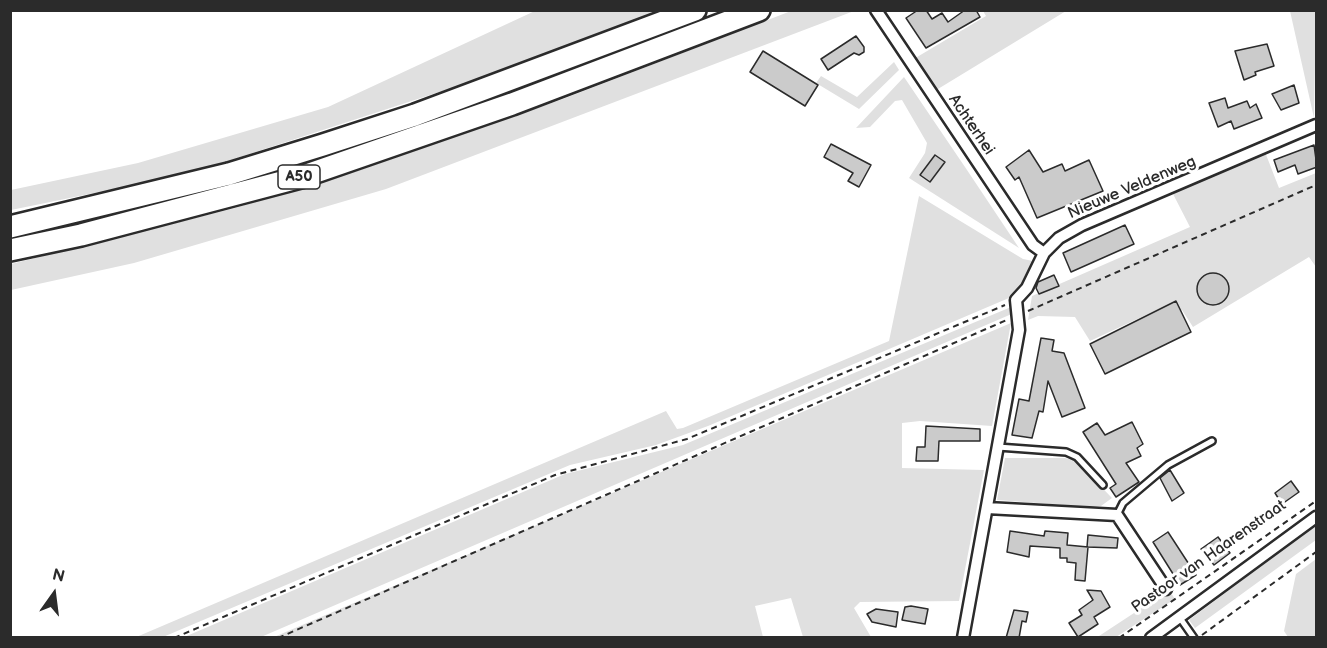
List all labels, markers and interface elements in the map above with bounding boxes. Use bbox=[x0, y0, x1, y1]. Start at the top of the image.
street label: Achterhei bbox=[944, 91, 998, 159]
street label: Nieuwe Veldenweg bbox=[1065, 152, 1199, 224]
road number: A50 bbox=[278, 165, 320, 189]
street label: Pastoor van Haarenstraat bbox=[1128, 496, 1290, 618]
north arrow bbox=[24, 564, 84, 624]
text: N bbox=[50, 565, 67, 587]

